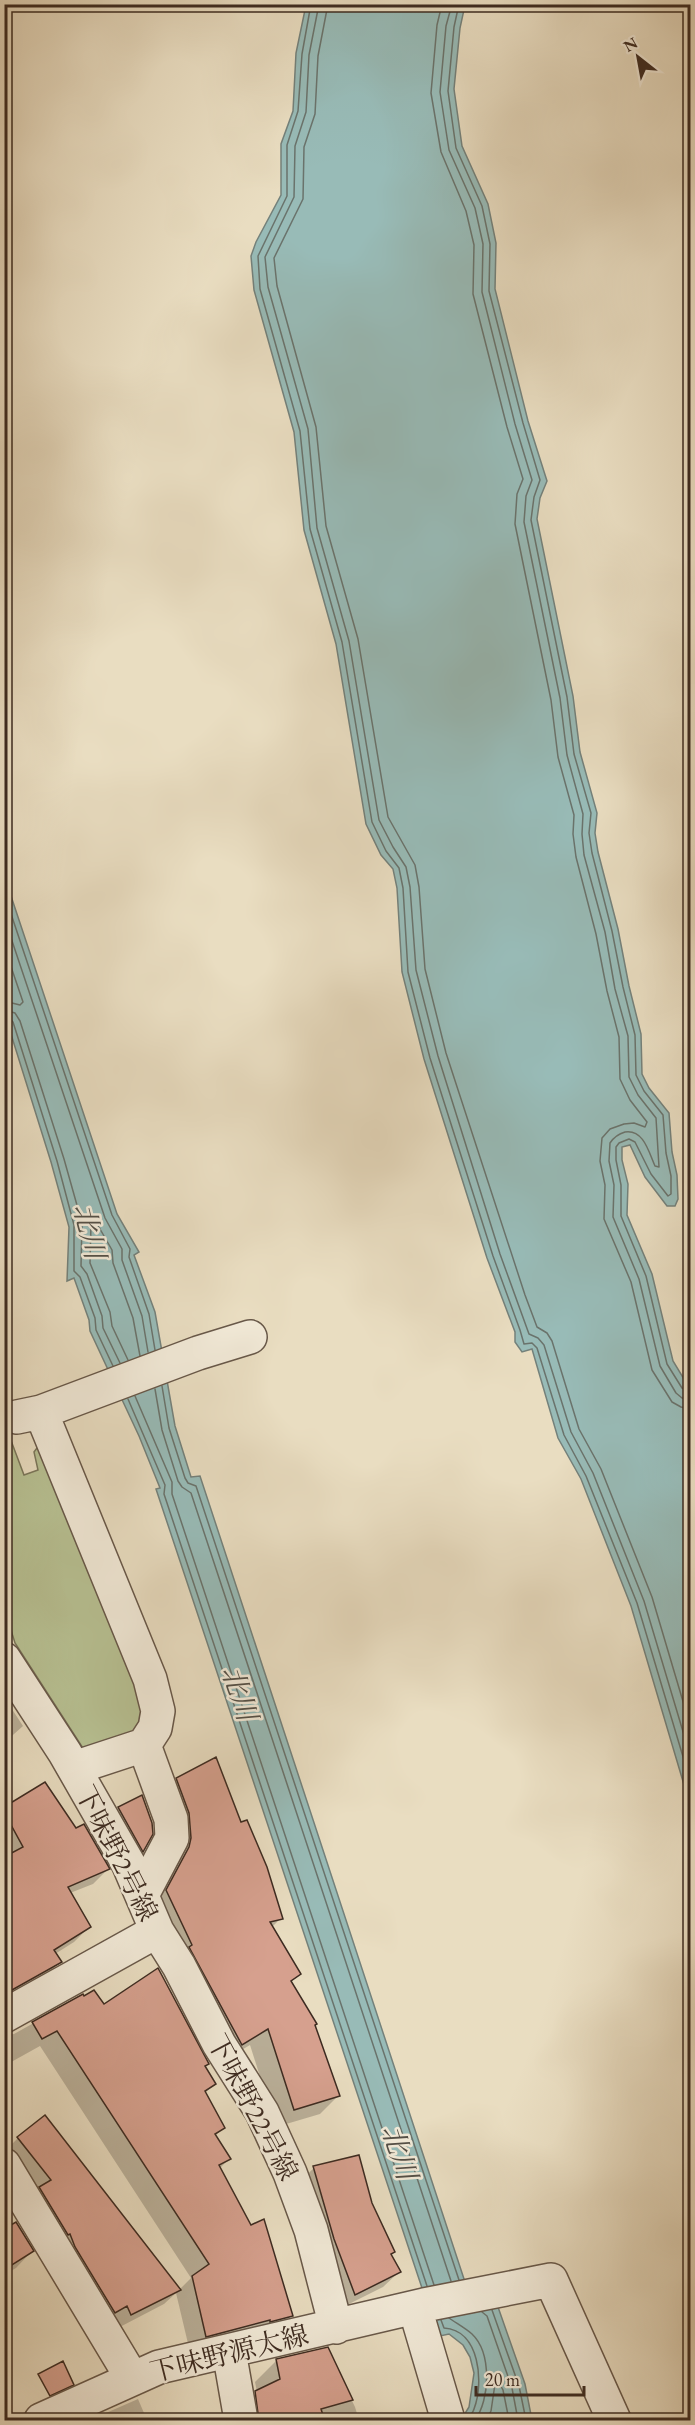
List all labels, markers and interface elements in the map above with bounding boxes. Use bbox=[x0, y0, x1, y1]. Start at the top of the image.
north arrow bbox=[608, 27, 668, 87]
text: N bbox=[620, 32, 642, 57]
water label: 北川 bbox=[66, 1199, 115, 1265]
water label: 北川 bbox=[214, 1661, 267, 1728]
street label: 下味野2号線 bbox=[68, 1779, 166, 1927]
street label: 下味野22号線 bbox=[200, 2028, 306, 2186]
water label: 北川 bbox=[374, 2120, 427, 2187]
street label: 下味野源太線 bbox=[146, 2316, 312, 2390]
scale bar bbox=[476, 2359, 584, 2397]
text: 20 m bbox=[485, 2368, 520, 2391]

